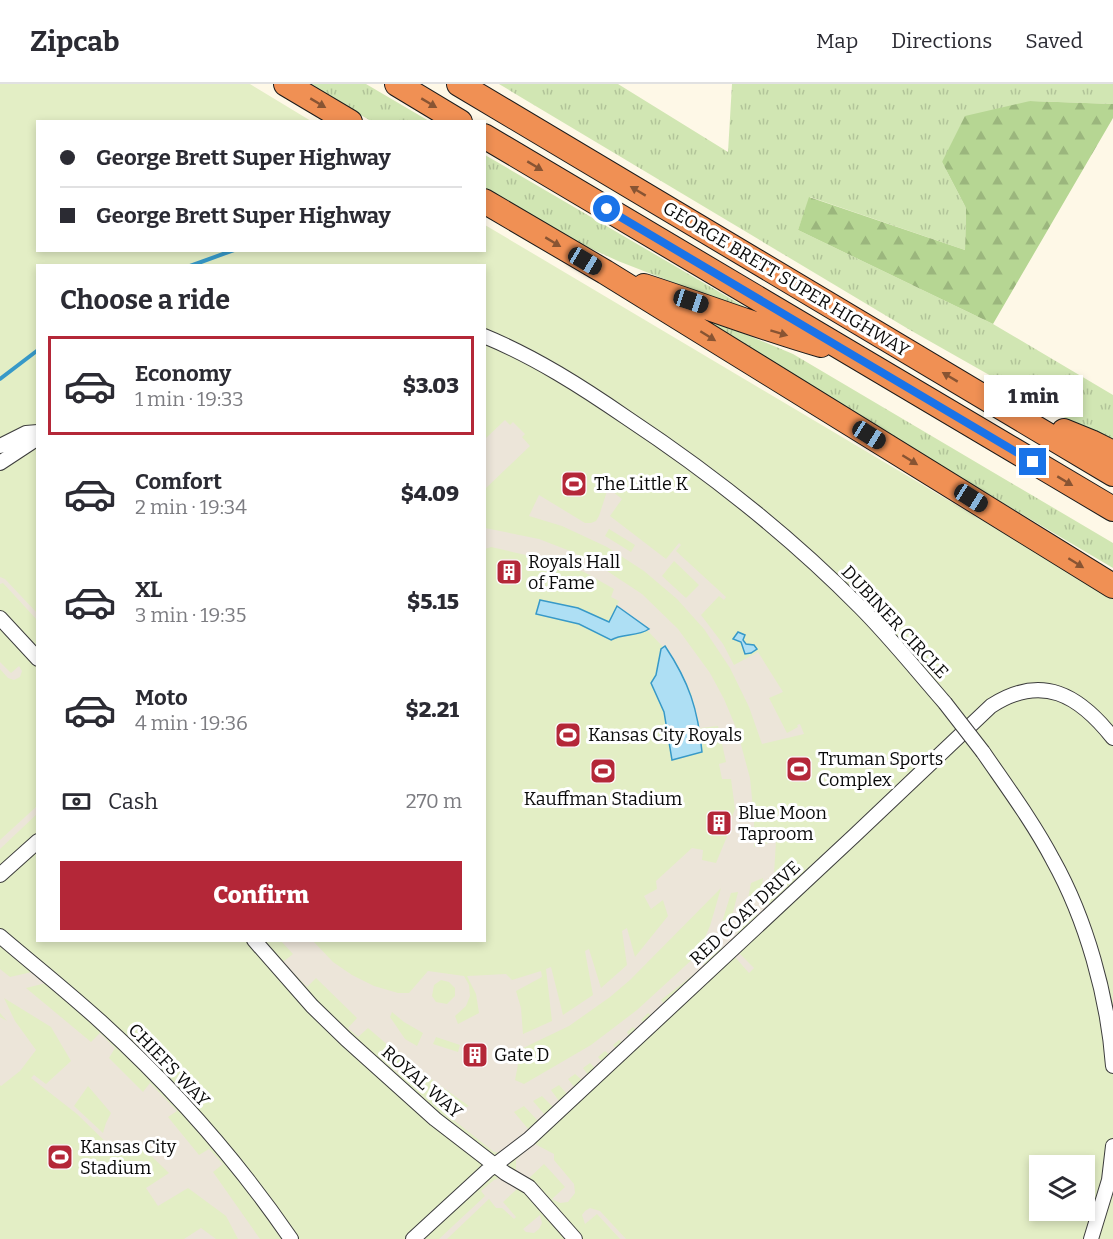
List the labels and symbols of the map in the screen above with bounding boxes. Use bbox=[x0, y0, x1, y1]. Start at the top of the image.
one-way arrow bbox=[310, 97, 326, 108]
one-way arrow bbox=[421, 97, 437, 108]
one-way arrow bbox=[527, 160, 543, 171]
one-way arrow bbox=[629, 186, 646, 196]
route start bbox=[593, 195, 620, 222]
street label: GEORGE BRETT SUPER HIGHWAY bbox=[659, 197, 913, 362]
one-way arrow bbox=[545, 237, 562, 247]
car bbox=[565, 244, 605, 278]
car bbox=[671, 287, 711, 315]
one-way arrow bbox=[770, 329, 788, 338]
one-way arrow bbox=[700, 331, 716, 342]
one-way arrow bbox=[942, 371, 958, 382]
callout: 1 min bbox=[984, 375, 1082, 417]
car bbox=[849, 418, 889, 452]
route end bbox=[1019, 448, 1046, 475]
one-way arrow bbox=[902, 455, 918, 466]
sports icon: The Little K bbox=[559, 469, 589, 499]
place label: The Little K bbox=[594, 473, 688, 495]
one-way arrow bbox=[1057, 475, 1073, 486]
car bbox=[951, 481, 991, 515]
place label: Royals Hall of Fame bbox=[528, 551, 620, 594]
building icon: Royals Hall of Fame bbox=[494, 557, 524, 587]
one-way arrow bbox=[1068, 557, 1084, 568]
street label: DUBINER CIRCLE bbox=[837, 561, 953, 683]
sports icon: Kansas City Royals bbox=[553, 720, 583, 750]
place label: Kansas City Royals bbox=[588, 724, 742, 746]
place label: Truman Sports Complex bbox=[818, 748, 943, 791]
sports icon: Truman Sports Complex bbox=[784, 754, 814, 784]
sports icon: Kauffman Stadium bbox=[588, 756, 618, 786]
place label: Kauffman Stadium bbox=[524, 788, 682, 810]
place label: Blue Moon Taproom bbox=[738, 802, 828, 845]
building icon: Blue Moon Taproom bbox=[704, 808, 734, 838]
street label: RED COAT DRIVE bbox=[685, 856, 805, 970]
street label: CHIEFS WAY bbox=[124, 1019, 215, 1112]
building icon: Gate D bbox=[460, 1040, 490, 1070]
street label: ROYAL WAY bbox=[377, 1041, 467, 1123]
place label: Gate D bbox=[494, 1044, 550, 1066]
place label: Kansas City Stadium bbox=[80, 1136, 177, 1179]
sports icon: Kansas City Stadium bbox=[45, 1142, 75, 1172]

